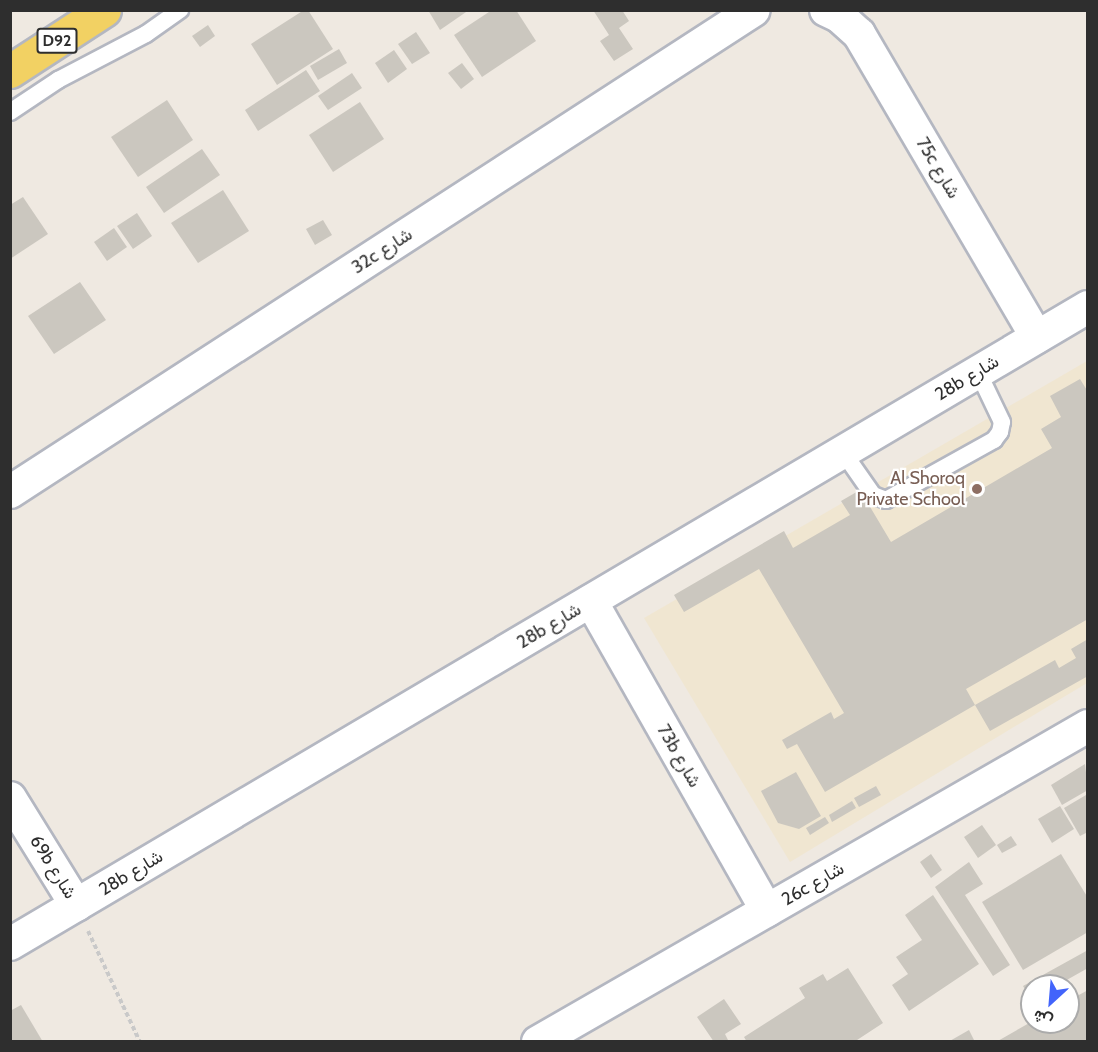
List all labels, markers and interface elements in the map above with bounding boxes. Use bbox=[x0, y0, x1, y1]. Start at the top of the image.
road number: D92 bbox=[36, 28, 78, 54]
street label: 75c شارع bbox=[911, 134, 965, 202]
street label: 32c شارع bbox=[348, 224, 416, 278]
street label: 28b شارع bbox=[931, 351, 1003, 405]
place label: Al Shoroq Private School bbox=[856, 468, 965, 510]
marker: Al Shoroq Private School bbox=[970, 482, 984, 496]
street label: 28b شارع bbox=[513, 599, 585, 653]
street label: 73b شارع bbox=[652, 721, 706, 791]
street label: 69b شارع bbox=[25, 831, 81, 903]
street label: 28b شارع bbox=[95, 846, 167, 900]
street label: 26c شارع bbox=[778, 858, 848, 910]
north arrow bbox=[1020, 974, 1080, 1034]
text: ش bbox=[1030, 1006, 1056, 1032]

